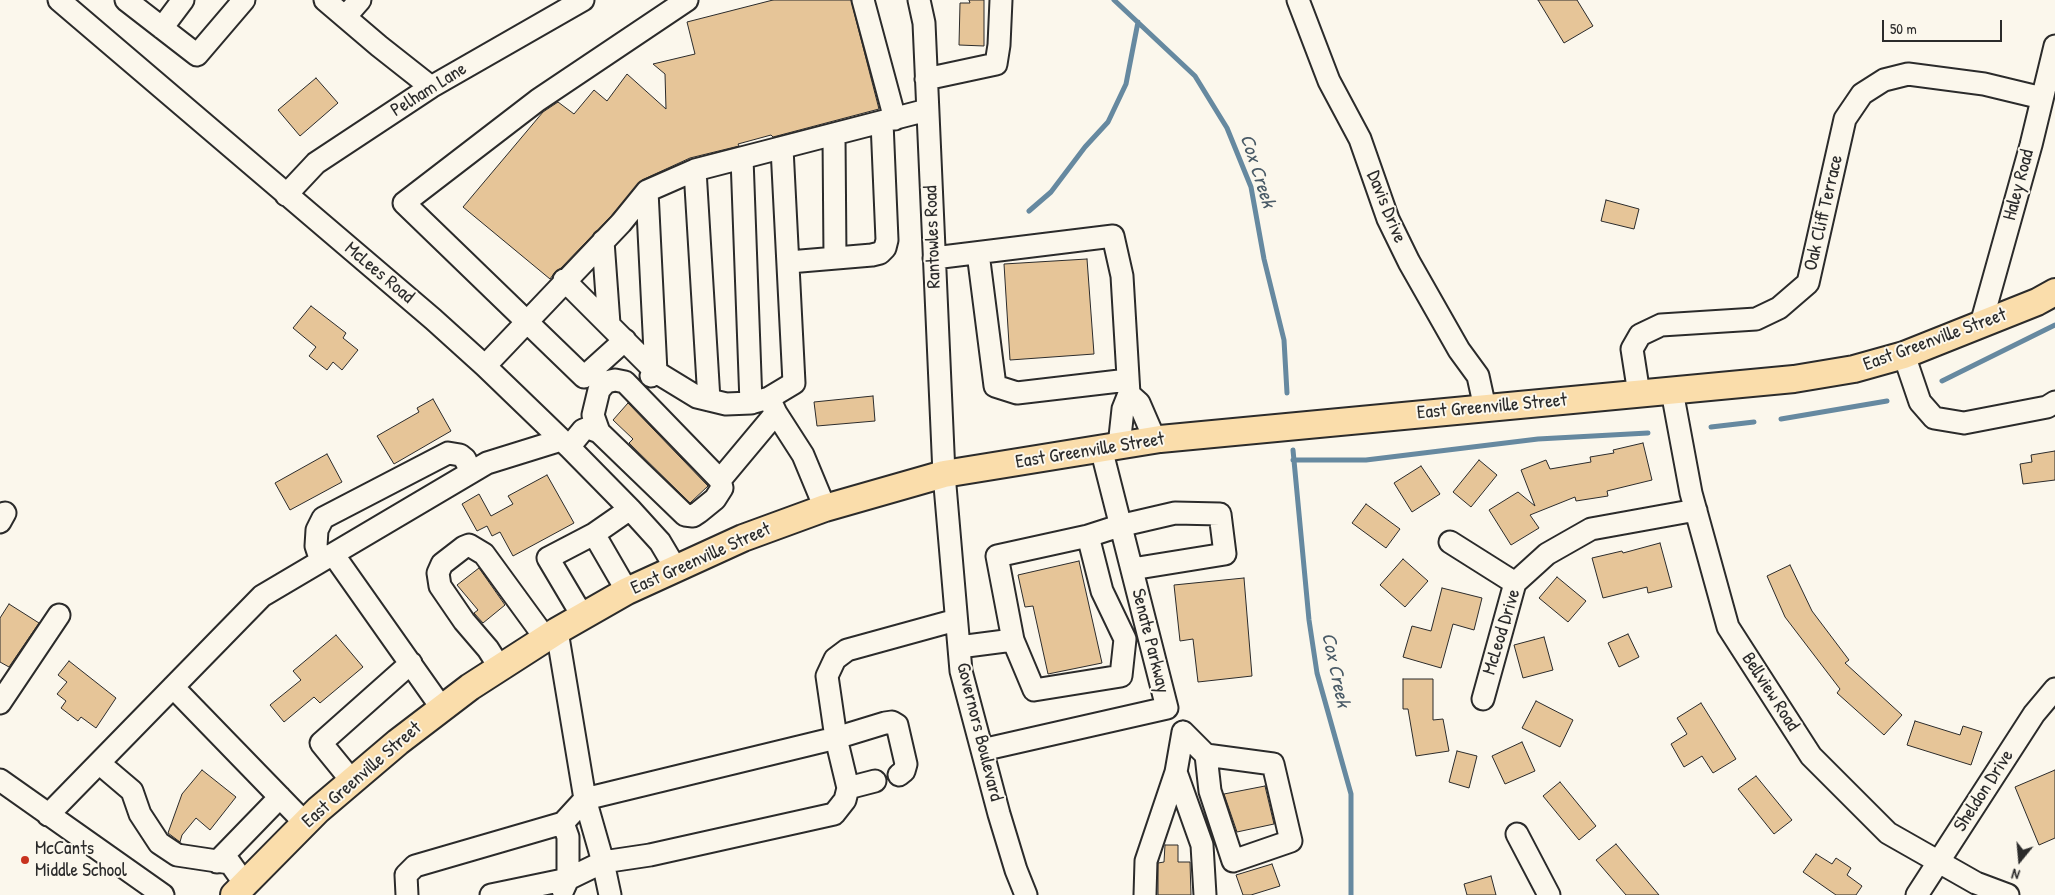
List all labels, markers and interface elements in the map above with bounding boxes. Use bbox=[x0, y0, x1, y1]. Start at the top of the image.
scale bar bbox=[1885, 10, 2005, 42]
text: 50 m bbox=[1890, 18, 1917, 39]
street label: Pelham Lane bbox=[387, 58, 471, 122]
water label: Cox Creek bbox=[1234, 131, 1280, 211]
street label: Haley Road bbox=[1999, 147, 2039, 223]
street label: Oak Cliff Terrace bbox=[1800, 153, 1848, 273]
street label: Davis Drive bbox=[1361, 168, 1411, 246]
street label: Rantowles Road bbox=[920, 185, 946, 289]
street label: McLees Road bbox=[340, 237, 418, 309]
street label: East Greenville Street bbox=[1860, 304, 2010, 376]
street label: East Greenville Street bbox=[1416, 389, 1568, 425]
street label: East Greenville Street bbox=[1014, 428, 1166, 474]
street label: East Greenville Street bbox=[628, 518, 774, 600]
street label: Senate Parkway bbox=[1126, 586, 1174, 696]
street label: McLeod Drive bbox=[1478, 586, 1526, 678]
water label: Cox Creek bbox=[1315, 631, 1355, 709]
street label: Bellview Road bbox=[1736, 648, 1804, 736]
street label: Governors Boulevard bbox=[951, 660, 1007, 804]
street label: East Greenville Street bbox=[298, 717, 426, 833]
street label: Sheldon Drive bbox=[1949, 746, 2019, 836]
north arrow bbox=[1995, 835, 2045, 885]
place label: McCants Middle School bbox=[35, 838, 127, 882]
marker: McCants Middle School bbox=[19, 854, 31, 866]
text: N bbox=[2009, 865, 2022, 885]

